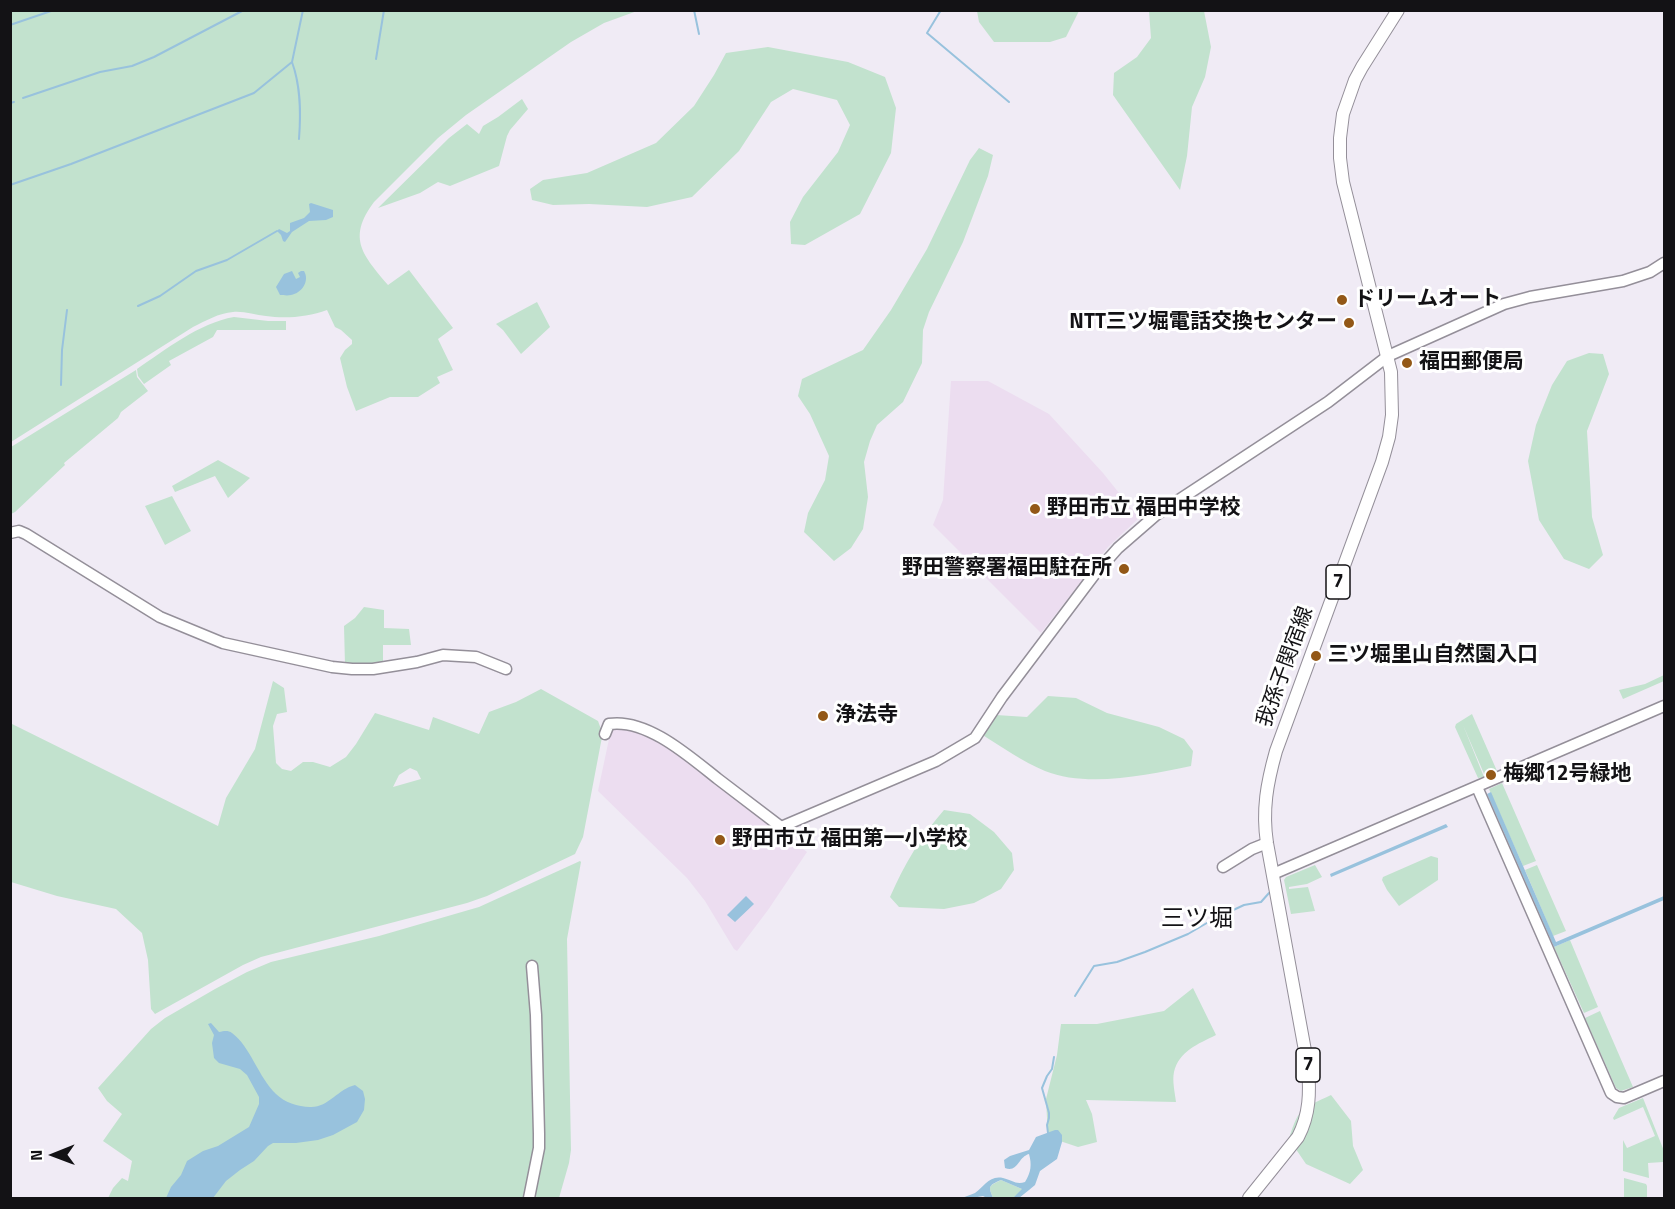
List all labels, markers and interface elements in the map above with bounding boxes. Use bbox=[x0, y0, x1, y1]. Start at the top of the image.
place label: ドリームオート bbox=[1354, 287, 1501, 313]
marker: ドリームオート bbox=[1335, 293, 1349, 307]
place label: NTT三ツ堀電話交換センター bbox=[1069, 310, 1337, 336]
marker: NTT三ツ堀電話交換センター bbox=[1342, 316, 1356, 330]
place label: 福田郵便局 bbox=[1419, 350, 1524, 376]
marker: 福田郵便局 bbox=[1400, 356, 1414, 370]
place label: 野田市立 福田中学校 bbox=[1047, 496, 1241, 522]
marker: 野田市立 福田中学校 bbox=[1028, 502, 1042, 516]
place label: 野田警察署福田駐在所 bbox=[902, 556, 1112, 582]
marker: 野田警察署福田駐在所 bbox=[1117, 562, 1131, 576]
road number: 7 bbox=[1326, 565, 1350, 599]
street label: 我孫子関宿線 bbox=[1253, 603, 1319, 731]
place label: 三ツ堀里山自然園入口 bbox=[1328, 643, 1538, 669]
marker: 三ツ堀里山自然園入口 bbox=[1309, 649, 1323, 663]
place label: 浄法寺 bbox=[835, 703, 898, 729]
marker: 浄法寺 bbox=[816, 709, 830, 723]
place label: 梅郷12号緑地 bbox=[1503, 762, 1632, 788]
marker: 梅郷12号緑地 bbox=[1484, 768, 1498, 782]
place label: 野田市立 福田第一小学校 bbox=[732, 827, 968, 853]
marker: 野田市立 福田第一小学校 bbox=[713, 833, 727, 847]
district label: 三ツ堀 bbox=[1161, 906, 1233, 934]
road number: 7 bbox=[1296, 1048, 1320, 1082]
north arrow bbox=[24, 1125, 84, 1185]
text: N bbox=[24, 1150, 48, 1161]

